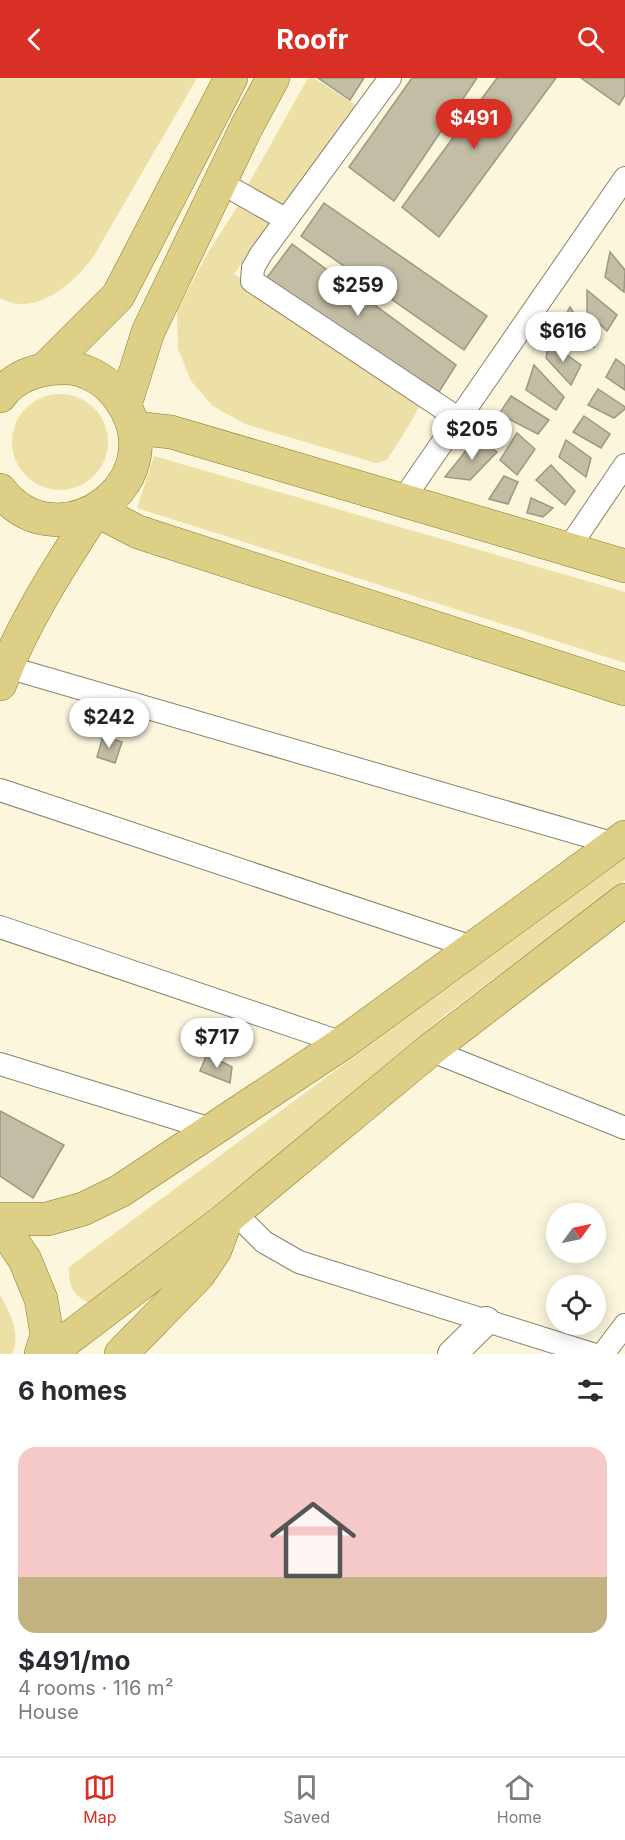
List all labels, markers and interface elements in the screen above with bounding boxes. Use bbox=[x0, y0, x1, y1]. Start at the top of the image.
icon: back bbox=[18, 23, 51, 56]
text: Roofr bbox=[276, 23, 349, 56]
icon: search bbox=[574, 23, 607, 56]
pin: $491 bbox=[438, 99, 510, 150]
text: $491 bbox=[450, 106, 498, 130]
pin: $259 bbox=[322, 266, 394, 317]
text: $259 bbox=[332, 273, 384, 297]
pin: $616 bbox=[527, 312, 599, 363]
text: $616 bbox=[539, 319, 587, 343]
pin: $205 bbox=[436, 410, 508, 461]
text: $205 bbox=[446, 417, 498, 441]
pin: $242 bbox=[73, 698, 145, 749]
text: $242 bbox=[83, 705, 135, 729]
pin: $717 bbox=[181, 1018, 253, 1069]
text: $717 bbox=[195, 1025, 239, 1049]
north arrow bbox=[546, 1203, 606, 1263]
map controls bbox=[546, 1203, 606, 1335]
button: locate bbox=[546, 1275, 606, 1335]
icon: filters bbox=[574, 1374, 607, 1407]
text: 6 homes bbox=[18, 1375, 127, 1406]
icon: home bbox=[259, 1486, 367, 1594]
text: $491/mo bbox=[18, 1645, 130, 1676]
text: 4 rooms · 116 m² bbox=[18, 1676, 173, 1700]
text: House bbox=[18, 1700, 79, 1724]
tab: Map bbox=[83, 1771, 117, 1827]
tab: Saved bbox=[283, 1771, 330, 1827]
tab: Home bbox=[497, 1771, 542, 1827]

